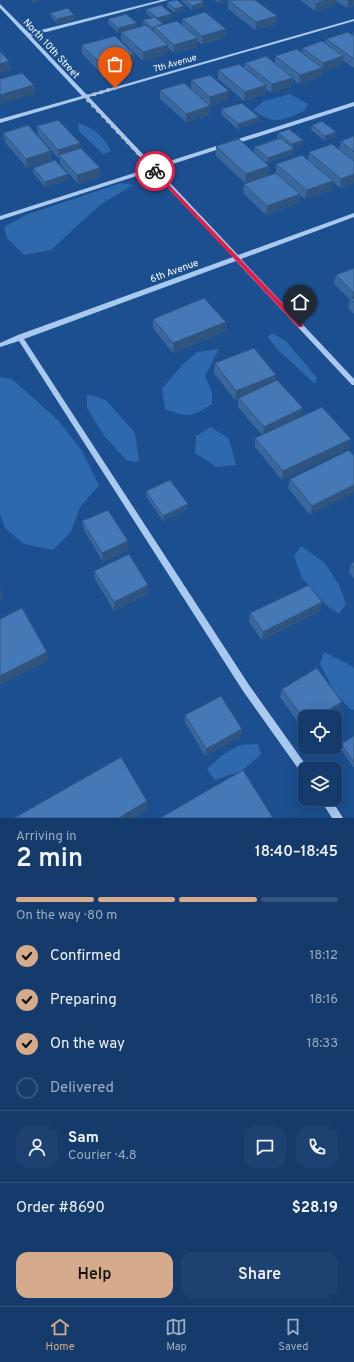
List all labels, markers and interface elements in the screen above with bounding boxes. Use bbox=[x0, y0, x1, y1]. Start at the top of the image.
street label: North 10th Street bbox=[20, 16, 82, 82]
pin bbox=[98, 47, 132, 88]
street label: 7th Avenue bbox=[152, 52, 198, 75]
icon: bag bbox=[104, 53, 126, 75]
courier bbox=[135, 151, 175, 191]
icon: bike bbox=[144, 160, 166, 182]
street label: 6th Avenue bbox=[149, 257, 200, 286]
pin bbox=[283, 285, 317, 326]
icon: home bbox=[289, 291, 311, 313]
map controls bbox=[298, 710, 342, 806]
button: locate bbox=[298, 710, 342, 754]
button: layers bbox=[298, 762, 342, 806]
text: Arriving in bbox=[16, 829, 77, 845]
text: 2 min bbox=[16, 843, 83, 876]
text: 18:40–18:45 bbox=[255, 843, 338, 862]
text: On the way · 80 m bbox=[16, 908, 117, 924]
icon: check bbox=[16, 945, 38, 967]
text: Confirmed bbox=[50, 947, 121, 966]
text: 18:12 bbox=[309, 948, 338, 964]
icon: check bbox=[16, 989, 38, 1011]
text: Preparing bbox=[50, 991, 117, 1010]
text: 18:16 bbox=[310, 992, 338, 1008]
icon: check bbox=[16, 1033, 38, 1055]
text: On the way bbox=[50, 1035, 125, 1054]
text: 18:33 bbox=[307, 1036, 338, 1052]
text: Delivered bbox=[50, 1079, 114, 1098]
button: person bbox=[16, 1126, 58, 1168]
button: chat bbox=[244, 1126, 286, 1168]
button: phone bbox=[296, 1126, 338, 1168]
text: Sam bbox=[68, 1129, 99, 1148]
text: Courier · 4.8 bbox=[68, 1148, 137, 1164]
text: Order #8690 bbox=[16, 1199, 105, 1218]
text: $28.19 bbox=[292, 1199, 338, 1218]
button: Help bbox=[16, 1252, 173, 1298]
button: Share bbox=[181, 1252, 338, 1298]
tab: Home bbox=[45, 1316, 75, 1354]
tab: Map bbox=[165, 1316, 187, 1354]
tab: Saved bbox=[278, 1316, 309, 1354]

